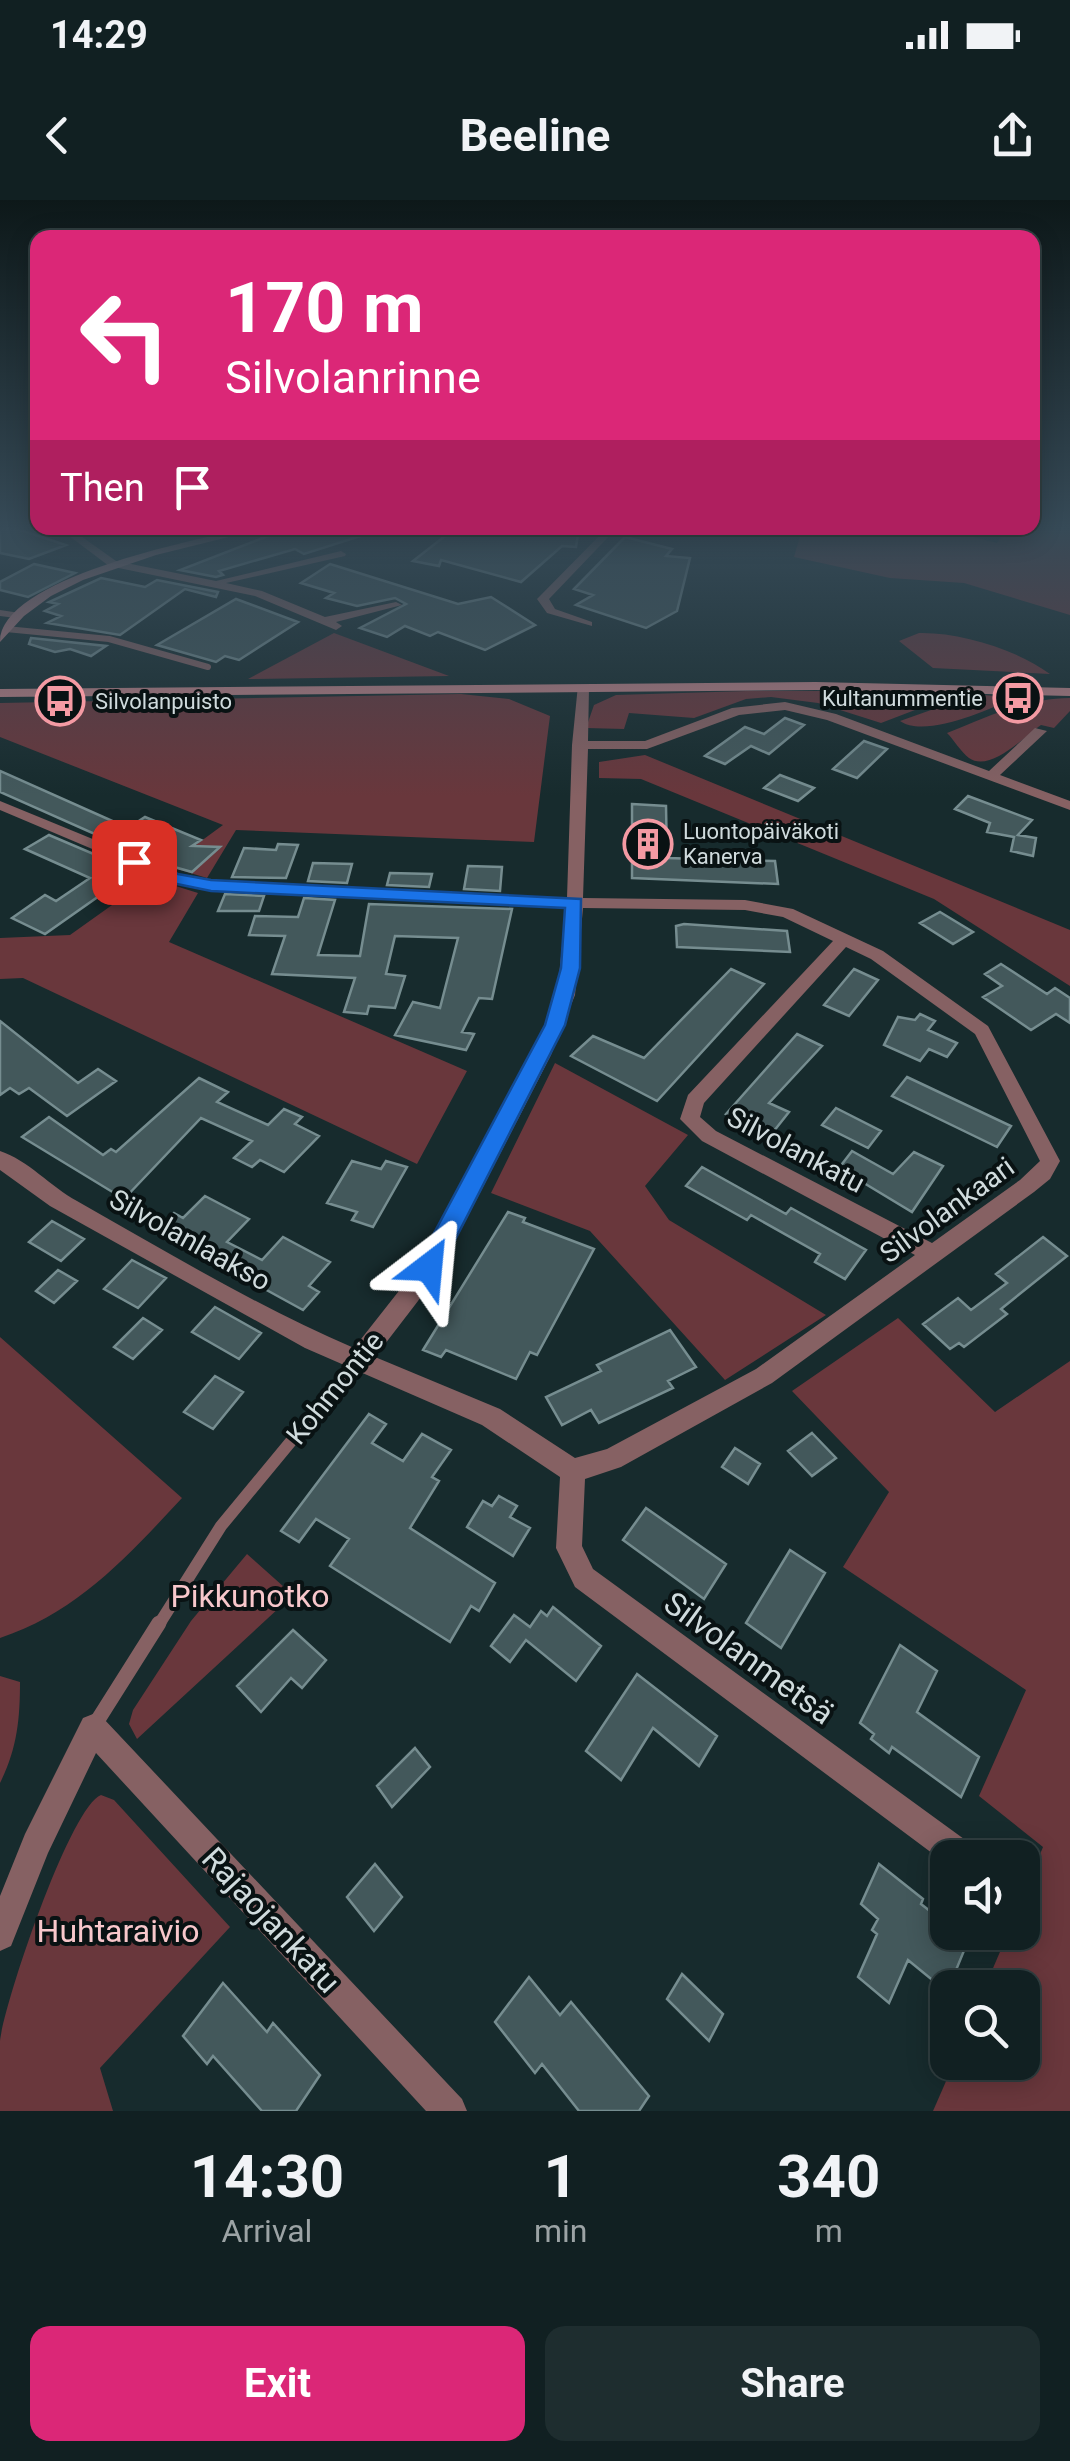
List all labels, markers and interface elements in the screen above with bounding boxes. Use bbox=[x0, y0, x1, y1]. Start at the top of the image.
text: 14:29 bbox=[50, 13, 148, 57]
icon: back bbox=[30, 108, 85, 163]
icon: share bbox=[985, 108, 1040, 163]
text: Beeline bbox=[460, 109, 610, 162]
text: 170 m bbox=[225, 267, 424, 349]
icon: left bbox=[60, 270, 190, 400]
text: Silvolanrinne bbox=[225, 351, 481, 404]
icon: arrive bbox=[165, 460, 220, 515]
text: Then bbox=[60, 466, 145, 510]
bus stop icon: Kultanummentie bbox=[992, 672, 1044, 724]
bus stop icon: Silvolanpuisto bbox=[34, 675, 86, 727]
place label: Kultanummentie bbox=[822, 686, 983, 711]
place label: Silvolanpuisto bbox=[95, 689, 232, 714]
building icon: Luontopäiväkoti Kanerva bbox=[622, 818, 674, 870]
place label: Luontopäiväkoti Kanerva bbox=[683, 819, 839, 869]
pin bbox=[92, 820, 177, 905]
icon: arrive bbox=[107, 835, 162, 890]
street label: Silvolankatu bbox=[722, 1100, 870, 1200]
street label: Silvolankaari bbox=[873, 1150, 1021, 1270]
street label: Silvolanlaakso bbox=[104, 1182, 276, 1298]
position arrow bbox=[377, 1215, 481, 1319]
street label: Kohmontie bbox=[280, 1325, 390, 1451]
park label: Pikkunotko bbox=[171, 1577, 329, 1615]
street label: Silvolanmetsä bbox=[657, 1584, 841, 1732]
street label: Rajaojankatu bbox=[194, 1839, 348, 2001]
map controls bbox=[930, 1840, 1040, 2080]
button: sound bbox=[930, 1840, 1040, 1950]
park label: Huhtaraivio bbox=[37, 1912, 199, 1950]
button: search bbox=[930, 1970, 1040, 2080]
text: 14:30 bbox=[190, 2141, 344, 2212]
text: 1 bbox=[543, 2141, 578, 2212]
text: 340 bbox=[777, 2141, 880, 2212]
text: Arrival bbox=[222, 2212, 312, 2250]
text: min bbox=[534, 2212, 587, 2250]
text: m bbox=[815, 2212, 843, 2250]
button: Exit bbox=[30, 2326, 525, 2441]
button: Share bbox=[545, 2326, 1040, 2441]

